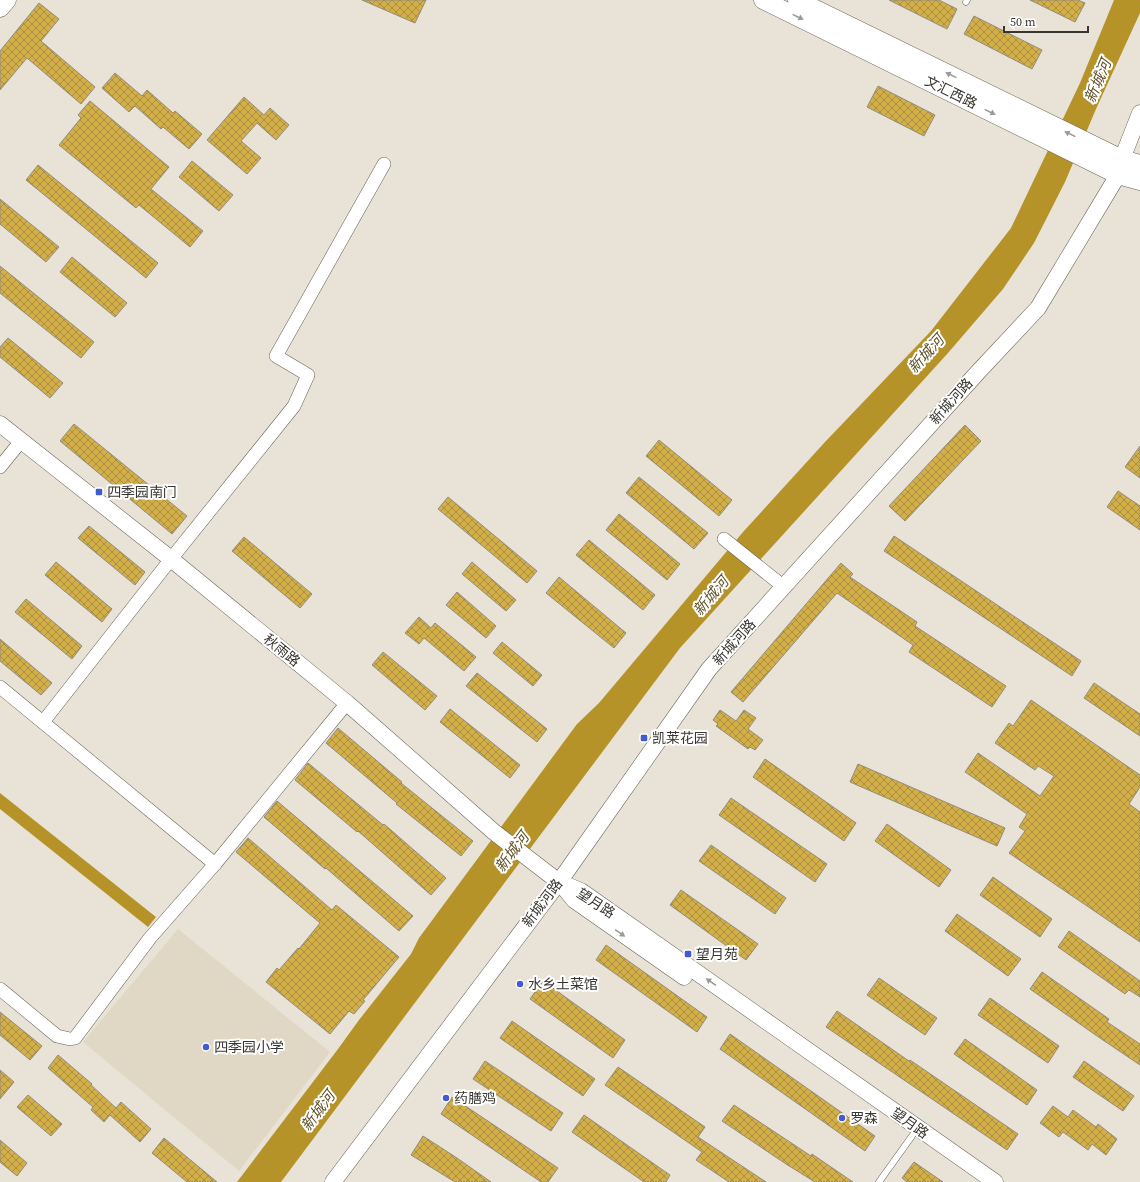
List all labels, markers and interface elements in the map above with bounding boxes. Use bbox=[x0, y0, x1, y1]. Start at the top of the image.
scale bar bbox=[1004, 8, 1088, 34]
one-way arrow bbox=[793, 14, 804, 20]
text: 50 m bbox=[1010, 14, 1036, 30]
water label: 新城河 bbox=[1079, 53, 1117, 106]
street label: 文汇西路 bbox=[921, 71, 981, 113]
one-way arrow bbox=[945, 72, 956, 78]
one-way arrow bbox=[984, 109, 996, 115]
one-way arrow bbox=[1064, 131, 1076, 137]
water label: 新城河 bbox=[903, 328, 950, 377]
street label: 新城河路 bbox=[925, 374, 977, 428]
place label: 四季园南门 bbox=[107, 482, 177, 502]
marker: 四季园南门 bbox=[94, 487, 104, 497]
water label: 新城河 bbox=[688, 569, 735, 620]
street label: 新城河路 bbox=[708, 615, 760, 669]
street label: 秋雨路 bbox=[259, 629, 305, 671]
place label: 凯莱花园 bbox=[652, 728, 708, 748]
marker: 凯莱花园 bbox=[639, 733, 649, 743]
water label: 新城河 bbox=[490, 825, 535, 876]
street label: 新城河路 bbox=[517, 875, 567, 931]
street label: 望月路 bbox=[573, 883, 619, 923]
one-way arrow bbox=[615, 929, 626, 937]
place label: 望月苑 bbox=[696, 944, 738, 964]
marker: 望月苑 bbox=[683, 949, 693, 959]
place label: 水乡土菜馆 bbox=[528, 974, 598, 994]
one-way arrow bbox=[705, 978, 716, 986]
marker: 水乡土菜馆 bbox=[515, 979, 525, 989]
place label: 四季园小学 bbox=[214, 1037, 284, 1057]
marker: 四季园小学 bbox=[201, 1042, 211, 1052]
water label: 新城河 bbox=[296, 1084, 341, 1135]
place label: 药膳鸡 bbox=[454, 1088, 496, 1108]
marker: 药膳鸡 bbox=[441, 1093, 451, 1103]
street label: 望月路 bbox=[887, 1103, 933, 1143]
place label: 罗森 bbox=[850, 1108, 878, 1128]
marker: 罗森 bbox=[837, 1113, 847, 1123]

